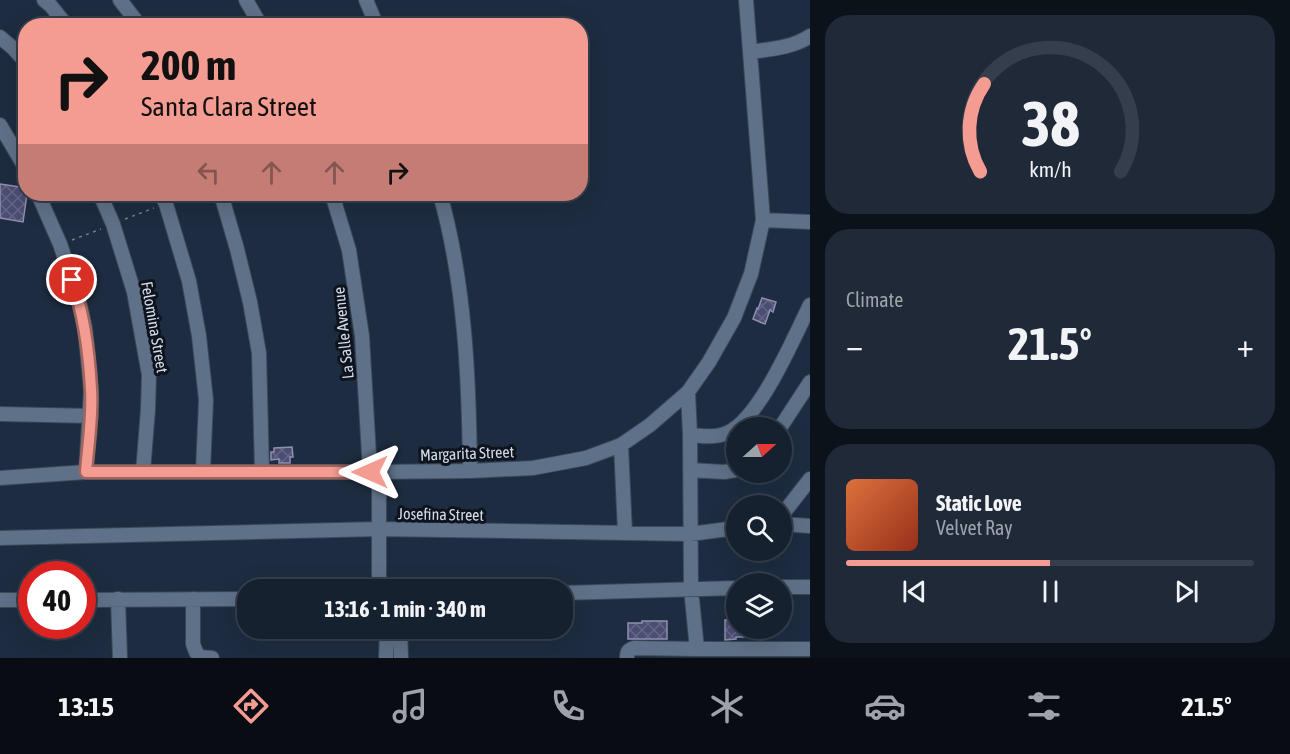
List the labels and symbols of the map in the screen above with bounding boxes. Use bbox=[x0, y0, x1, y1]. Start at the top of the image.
pin bbox=[46, 254, 97, 305]
street label: Felomina Street bbox=[138, 280, 172, 375]
street label: La Salle Avenue bbox=[329, 286, 357, 380]
north arrow bbox=[726, 417, 792, 483]
position arrow bbox=[338, 440, 402, 504]
street label: Margarita Street bbox=[420, 442, 515, 465]
street label: Josefina Street bbox=[398, 504, 485, 524]
speed limit sign: 40 bbox=[18, 561, 96, 639]

